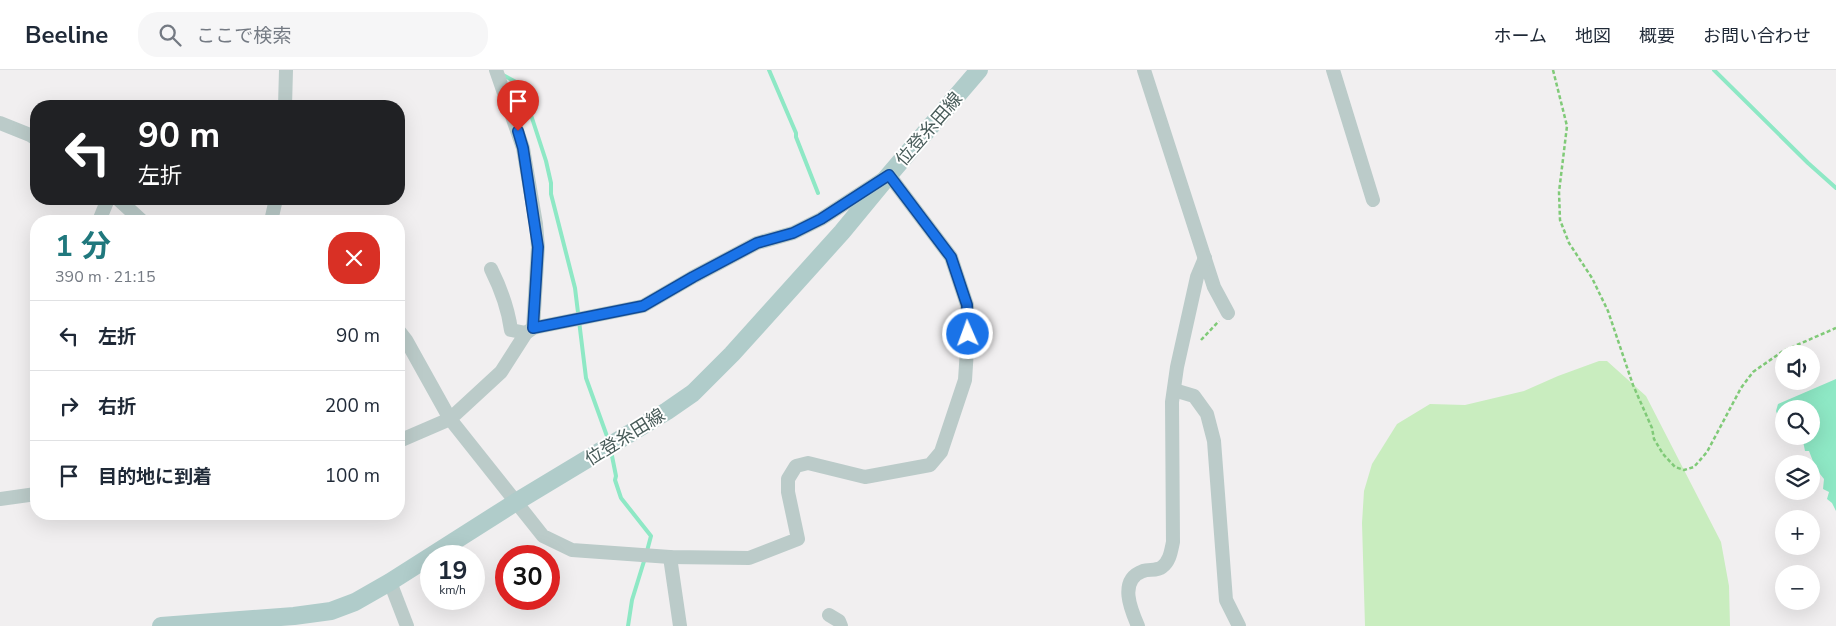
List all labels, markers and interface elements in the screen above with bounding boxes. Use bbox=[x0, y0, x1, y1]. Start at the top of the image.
search box bbox=[138, 12, 488, 57]
text: Beeline bbox=[25, 19, 108, 51]
icon: search bbox=[156, 21, 184, 49]
text: ここで検索 bbox=[196, 23, 291, 49]
text: ホーム bbox=[1494, 24, 1547, 48]
text: 地図 bbox=[1575, 24, 1611, 48]
text: 概要 bbox=[1639, 24, 1675, 48]
text: お問い合わせ bbox=[1703, 24, 1811, 48]
pin bbox=[497, 80, 539, 131]
icon: arrive bbox=[504, 87, 532, 115]
street label: 位登糸田線 bbox=[890, 87, 968, 171]
text: 90 m bbox=[138, 112, 220, 159]
icon: left bbox=[55, 120, 120, 185]
text: 左折 bbox=[138, 161, 182, 191]
text: 1 分 bbox=[55, 226, 111, 267]
button: close bbox=[328, 232, 380, 284]
text: 390 m · 21:15 bbox=[55, 266, 156, 288]
position arrow bbox=[941, 307, 993, 359]
icon: left bbox=[55, 322, 83, 350]
text: 90 m bbox=[336, 323, 380, 349]
text: 左折 bbox=[98, 324, 136, 350]
map controls bbox=[1775, 345, 1820, 610]
button: sound bbox=[1775, 345, 1820, 390]
icon: right bbox=[55, 392, 83, 420]
text: 200 m bbox=[325, 393, 380, 419]
text: 右折 bbox=[98, 394, 136, 420]
button: search bbox=[1775, 400, 1820, 445]
street label: 位登糸田線 bbox=[580, 403, 670, 471]
button: layers bbox=[1775, 455, 1820, 500]
icon: arrive bbox=[55, 462, 83, 490]
text: 100 m bbox=[325, 463, 380, 489]
text: 目的地に到着 bbox=[98, 464, 212, 490]
button: + bbox=[1775, 510, 1820, 555]
speed limit sign: 30 bbox=[495, 545, 560, 610]
text: 19 bbox=[437, 554, 468, 588]
button: − bbox=[1775, 565, 1820, 610]
text: km/h bbox=[439, 582, 466, 598]

